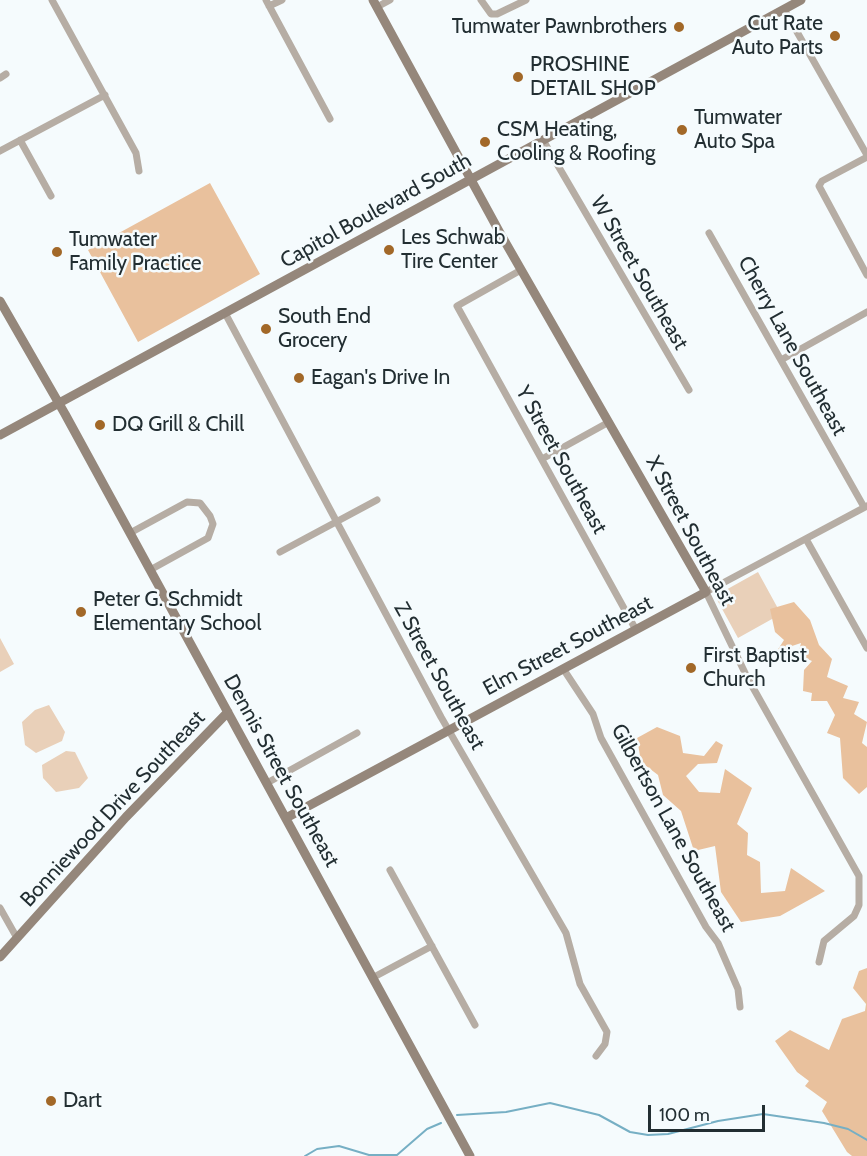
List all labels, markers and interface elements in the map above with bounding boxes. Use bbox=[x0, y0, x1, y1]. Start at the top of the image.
place label: Cut Rate Auto Parts bbox=[732, 11, 823, 61]
place label: Tumwater Pawnbrothers bbox=[452, 14, 667, 40]
marker: Tumwater Pawnbrothers bbox=[672, 20, 686, 34]
marker: Cut Rate Auto Parts bbox=[828, 29, 842, 43]
place label: PROSHINE DETAIL SHOP bbox=[530, 52, 656, 102]
marker: PROSHINE DETAIL SHOP bbox=[511, 70, 525, 84]
place label: Tumwater Auto Spa bbox=[694, 105, 782, 155]
place label: CSM Heating, Cooling & Roofing bbox=[497, 117, 655, 167]
marker: Tumwater Auto Spa bbox=[675, 123, 689, 137]
marker: CSM Heating, Cooling & Roofing bbox=[478, 135, 492, 149]
street label: Capitol Boulevard South bbox=[276, 148, 476, 274]
street label: W Street Southeast bbox=[585, 192, 693, 354]
place label: Les Schwab Tire Center bbox=[401, 225, 505, 275]
place label: Tumwater Family Practice bbox=[69, 227, 201, 277]
marker: Les Schwab Tire Center bbox=[382, 243, 396, 257]
marker: Tumwater Family Practice bbox=[50, 245, 64, 259]
street label: Cherry Lane Southeast bbox=[732, 252, 852, 440]
place label: South End Grocery bbox=[278, 304, 371, 354]
marker: South End Grocery bbox=[259, 322, 273, 336]
place label: Eagan's Drive In bbox=[311, 365, 450, 391]
marker: Eagan's Drive In bbox=[292, 371, 306, 385]
street label: Y Street Southeast bbox=[510, 382, 612, 538]
place label: DQ Grill & Chill bbox=[112, 412, 244, 438]
marker: DQ Grill & Chill bbox=[93, 418, 107, 432]
street label: X Street Southeast bbox=[640, 452, 740, 610]
place label: Peter G. Schmidt Elementary School bbox=[93, 587, 261, 637]
street label: Elm Street Southeast bbox=[479, 591, 657, 701]
street label: Z Street Southeast bbox=[388, 598, 490, 754]
marker: Peter G. Schmidt Elementary School bbox=[74, 605, 88, 619]
place label: First Baptist Church bbox=[703, 643, 807, 693]
marker: First Baptist Church bbox=[684, 661, 698, 675]
street label: Dennis Street Southeast bbox=[218, 671, 344, 871]
street label: Bonniewood Drive Southeast bbox=[15, 706, 211, 912]
street label: Gilbertson Lane Southeast bbox=[605, 720, 741, 936]
place label: Dart bbox=[63, 1088, 102, 1114]
scale bar bbox=[651, 1093, 768, 1131]
marker: Dart bbox=[44, 1094, 58, 1108]
text: 100 m bbox=[659, 1104, 710, 1126]

